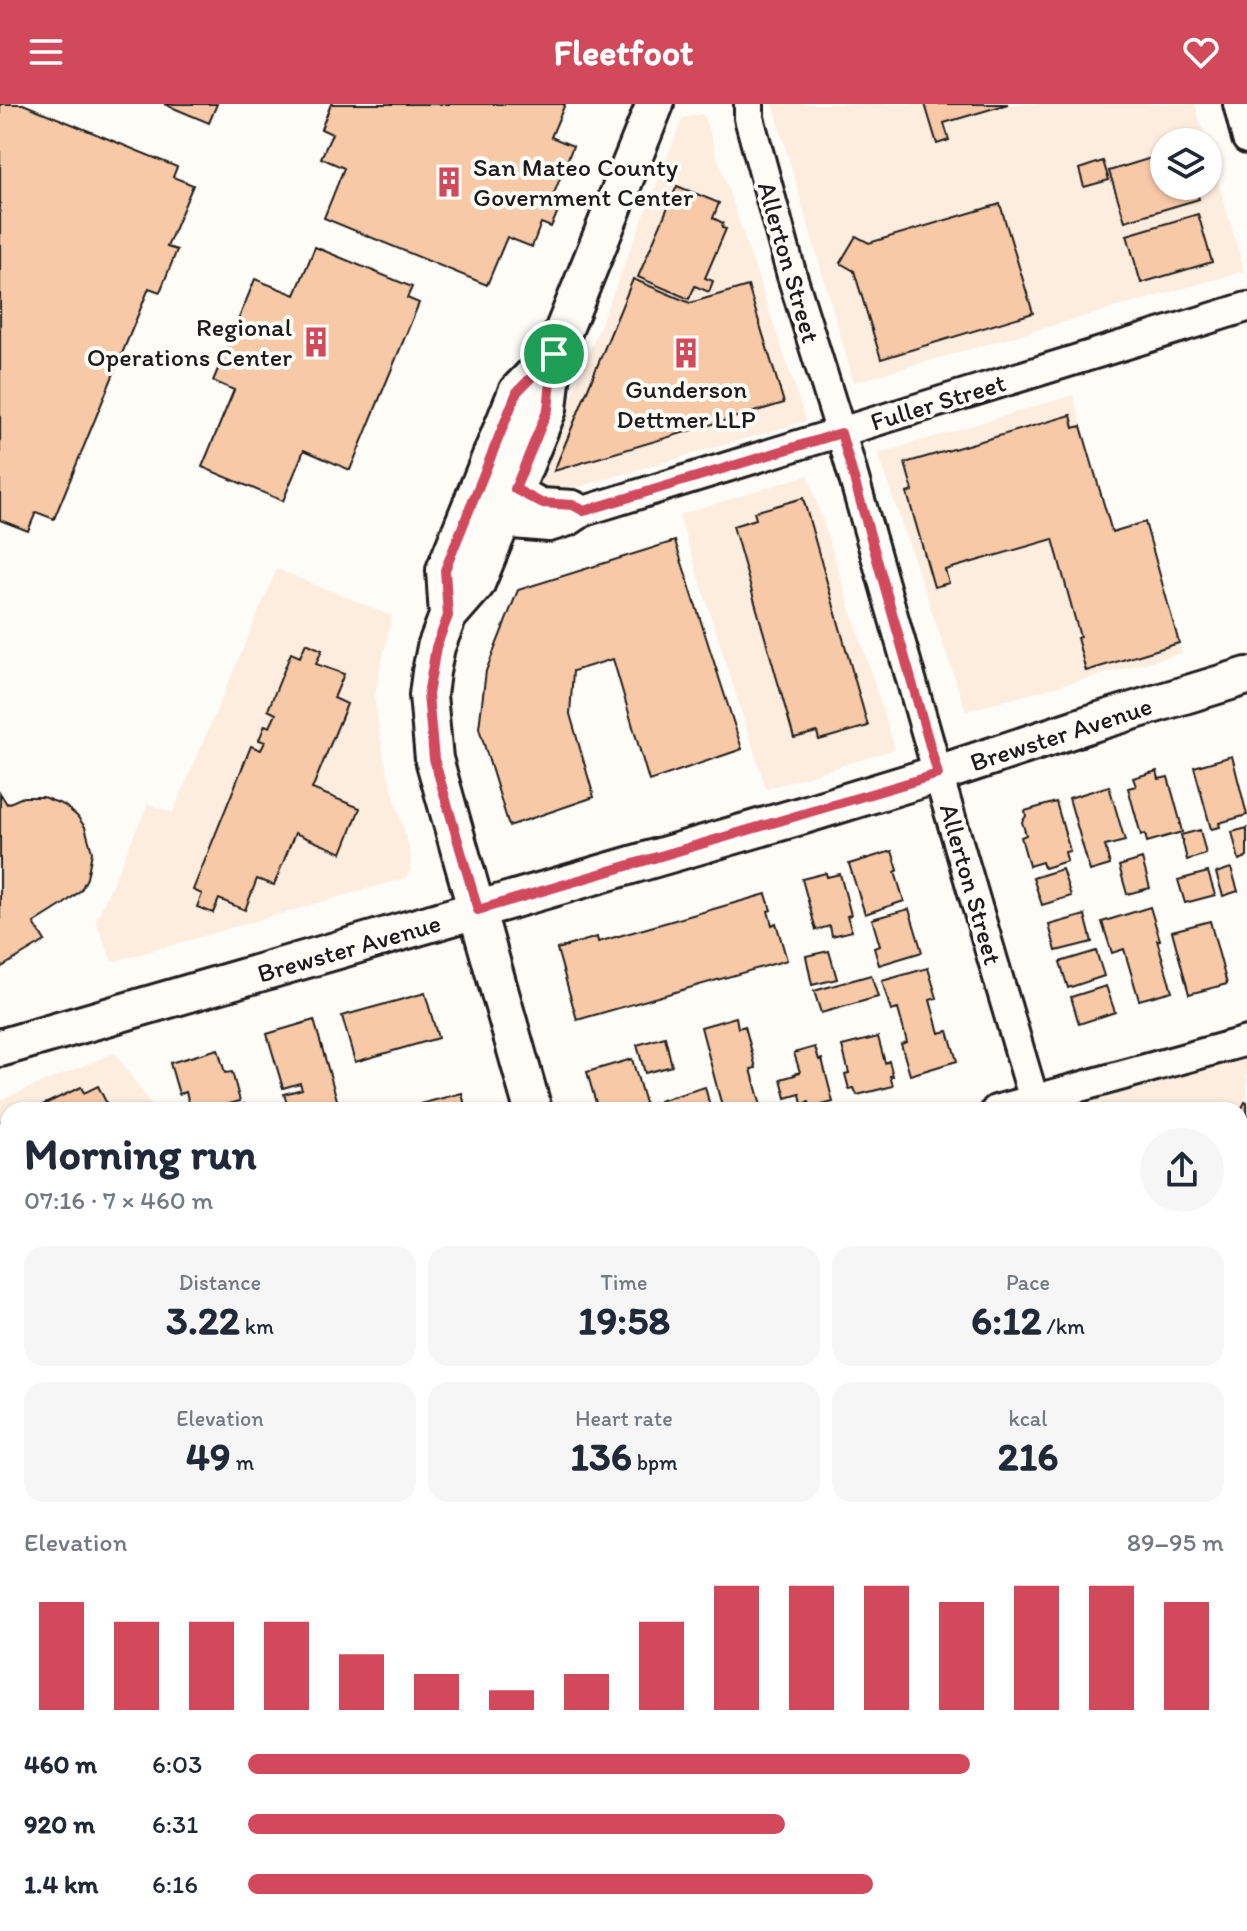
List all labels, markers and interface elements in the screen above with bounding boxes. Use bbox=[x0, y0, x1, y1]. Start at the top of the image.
icon: menu bbox=[24, 30, 68, 74]
icon: heart bbox=[1179, 30, 1223, 74]
text: Fleetfoot bbox=[553, 31, 694, 74]
map controls bbox=[1150, 128, 1222, 200]
button: layers bbox=[1150, 128, 1222, 200]
place label: San Mateo County Government Center bbox=[473, 151, 694, 213]
building icon: San Mateo County Government Center bbox=[432, 165, 466, 199]
street label: Allerton Street bbox=[751, 178, 827, 347]
place label: Regional Operations Center bbox=[87, 311, 292, 373]
pin bbox=[520, 320, 588, 388]
building icon: Regional Operations Center bbox=[299, 325, 333, 359]
icon: arrive bbox=[532, 332, 576, 376]
building icon: Gunderson Dettmer LLP bbox=[669, 336, 703, 370]
street label: Fuller Street bbox=[867, 366, 1010, 438]
place label: Gunderson Dettmer LLP bbox=[616, 373, 756, 435]
street label: Brewster Avenue bbox=[966, 690, 1156, 778]
street label: Allerton Street bbox=[933, 800, 1009, 969]
street label: Brewster Avenue bbox=[254, 907, 444, 989]
text: Morning run bbox=[24, 1127, 257, 1180]
button: share bbox=[1140, 1128, 1224, 1212]
text: 07:16 · 7 × 460 m bbox=[24, 1184, 213, 1216]
text: Distance bbox=[179, 1269, 261, 1296]
text: Time bbox=[601, 1269, 647, 1296]
text: Pace bbox=[1006, 1269, 1050, 1296]
text: 3.22 bbox=[166, 1296, 240, 1344]
text: 19:58 bbox=[578, 1296, 670, 1344]
text: 6:12 bbox=[971, 1296, 1042, 1344]
text: km bbox=[240, 1313, 274, 1340]
text: /km bbox=[1042, 1313, 1085, 1340]
text: Elevation bbox=[176, 1405, 264, 1432]
text: Heart rate bbox=[575, 1405, 673, 1432]
text: kcal bbox=[1008, 1405, 1048, 1432]
text: 49 bbox=[186, 1432, 231, 1480]
text: 136 bbox=[570, 1432, 632, 1480]
text: 216 bbox=[998, 1432, 1058, 1480]
text: m bbox=[231, 1449, 254, 1476]
text: bpm bbox=[632, 1449, 678, 1476]
text: Elevation bbox=[24, 1526, 127, 1558]
text: 89–95 m bbox=[1127, 1526, 1224, 1558]
text: 460 m bbox=[24, 1748, 97, 1780]
text: 6:03 bbox=[152, 1748, 202, 1780]
text: 920 m bbox=[24, 1808, 95, 1840]
text: 6:31 bbox=[152, 1808, 198, 1840]
text: 1.4 km bbox=[24, 1868, 98, 1900]
text: 6:16 bbox=[152, 1868, 198, 1900]

